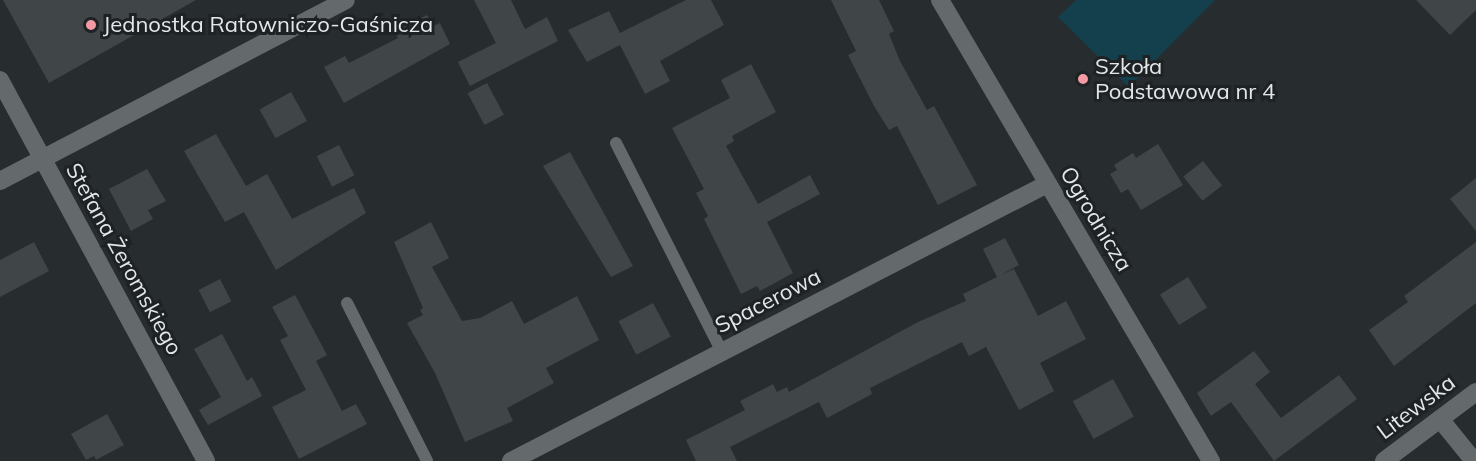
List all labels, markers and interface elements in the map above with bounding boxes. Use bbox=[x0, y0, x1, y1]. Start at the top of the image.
place label: Jednostka Ratowniczo-Gaśnicza bbox=[103, 12, 433, 38]
marker: Jednostka Ratowniczo-Gaśnicza bbox=[84, 18, 98, 32]
place label: Szkoła Podstawowa nr 4 bbox=[1095, 53, 1275, 104]
marker: Szkoła Podstawowa nr 4 bbox=[1076, 72, 1090, 86]
street label: Stefana Żeromskiego bbox=[60, 158, 188, 360]
street label: Ogrodnicza bbox=[1054, 162, 1138, 276]
street label: Spacerowa bbox=[711, 263, 825, 339]
street label: Litewska bbox=[1372, 369, 1460, 445]

